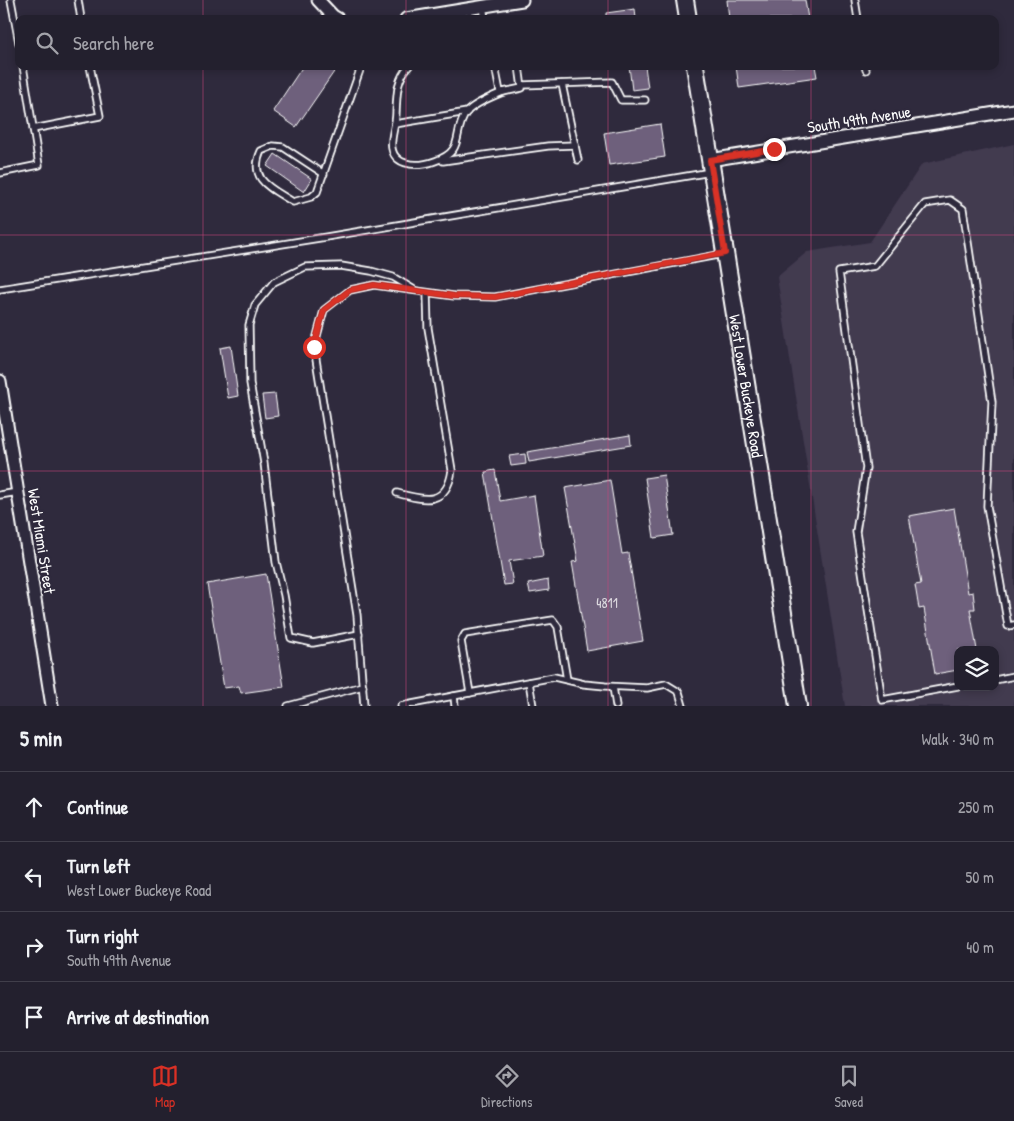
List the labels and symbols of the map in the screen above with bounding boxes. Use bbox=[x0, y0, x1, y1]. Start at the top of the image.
street label: South 49th Avenue bbox=[806, 100, 913, 138]
route end bbox=[763, 138, 786, 161]
street label: West Lower Buckeye Road bbox=[724, 313, 769, 459]
route start bbox=[303, 336, 326, 359]
street label: West Miami Street bbox=[23, 487, 61, 596]
house number: 4811 bbox=[596, 593, 618, 612]

